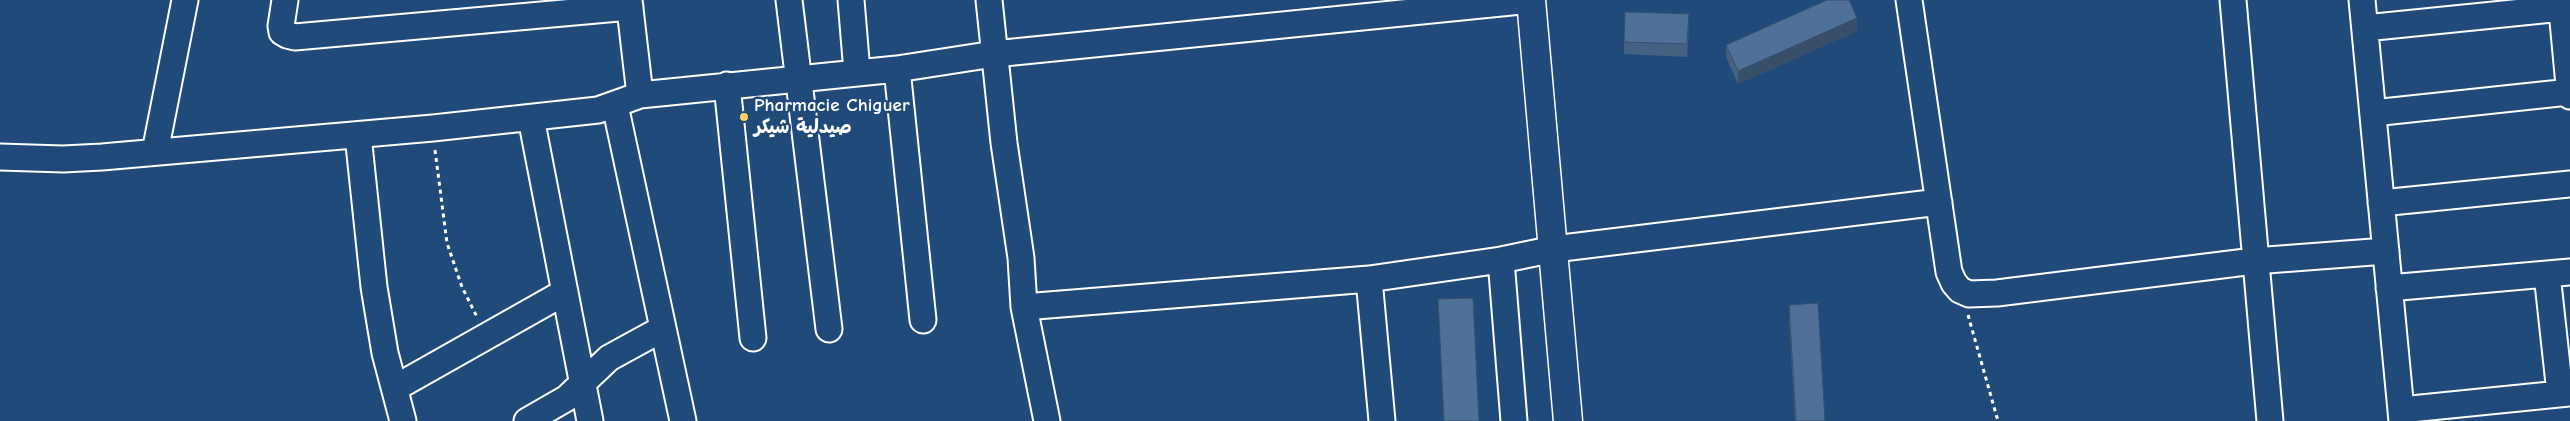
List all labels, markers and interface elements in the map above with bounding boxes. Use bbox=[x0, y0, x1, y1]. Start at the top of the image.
place label: Pharmacie Chiguer صيدلية شيكر bbox=[754, 95, 910, 139]
marker: Pharmacie Chiguer صيدلية شيكر bbox=[738, 111, 750, 123]

